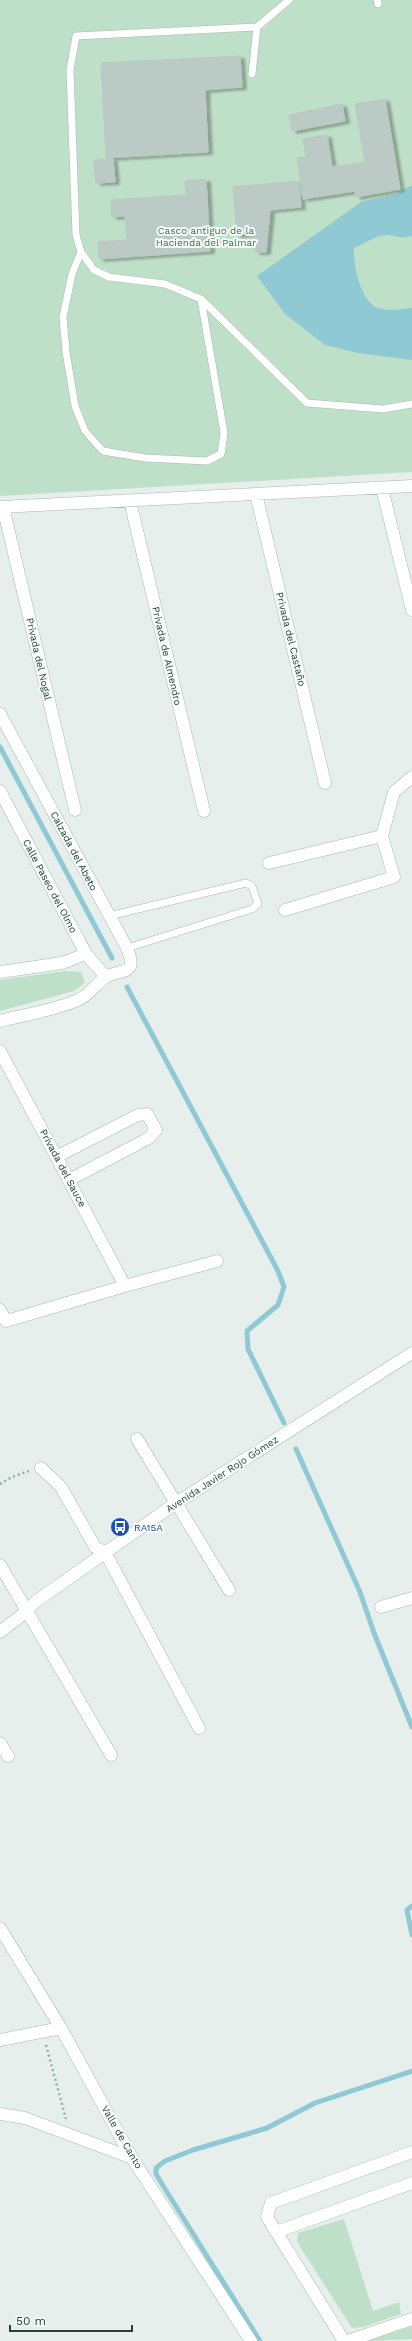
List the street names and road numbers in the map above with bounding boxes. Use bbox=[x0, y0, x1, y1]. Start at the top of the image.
street label: Privada del Castaño bbox=[274, 591, 308, 687]
street label: Privada de Almendro bbox=[150, 606, 184, 706]
street label: Privada del Nogal bbox=[24, 617, 54, 701]
street label: Calzada del Abeto bbox=[48, 810, 100, 892]
street label: Calle Paseo del Olmo bbox=[21, 837, 79, 935]
street label: Privada del Sauce bbox=[38, 1127, 88, 1209]
street label: Avenida Javier Rojo Gómez bbox=[164, 1434, 280, 1514]
street label: Valle de Canto bbox=[99, 2103, 145, 2171]

